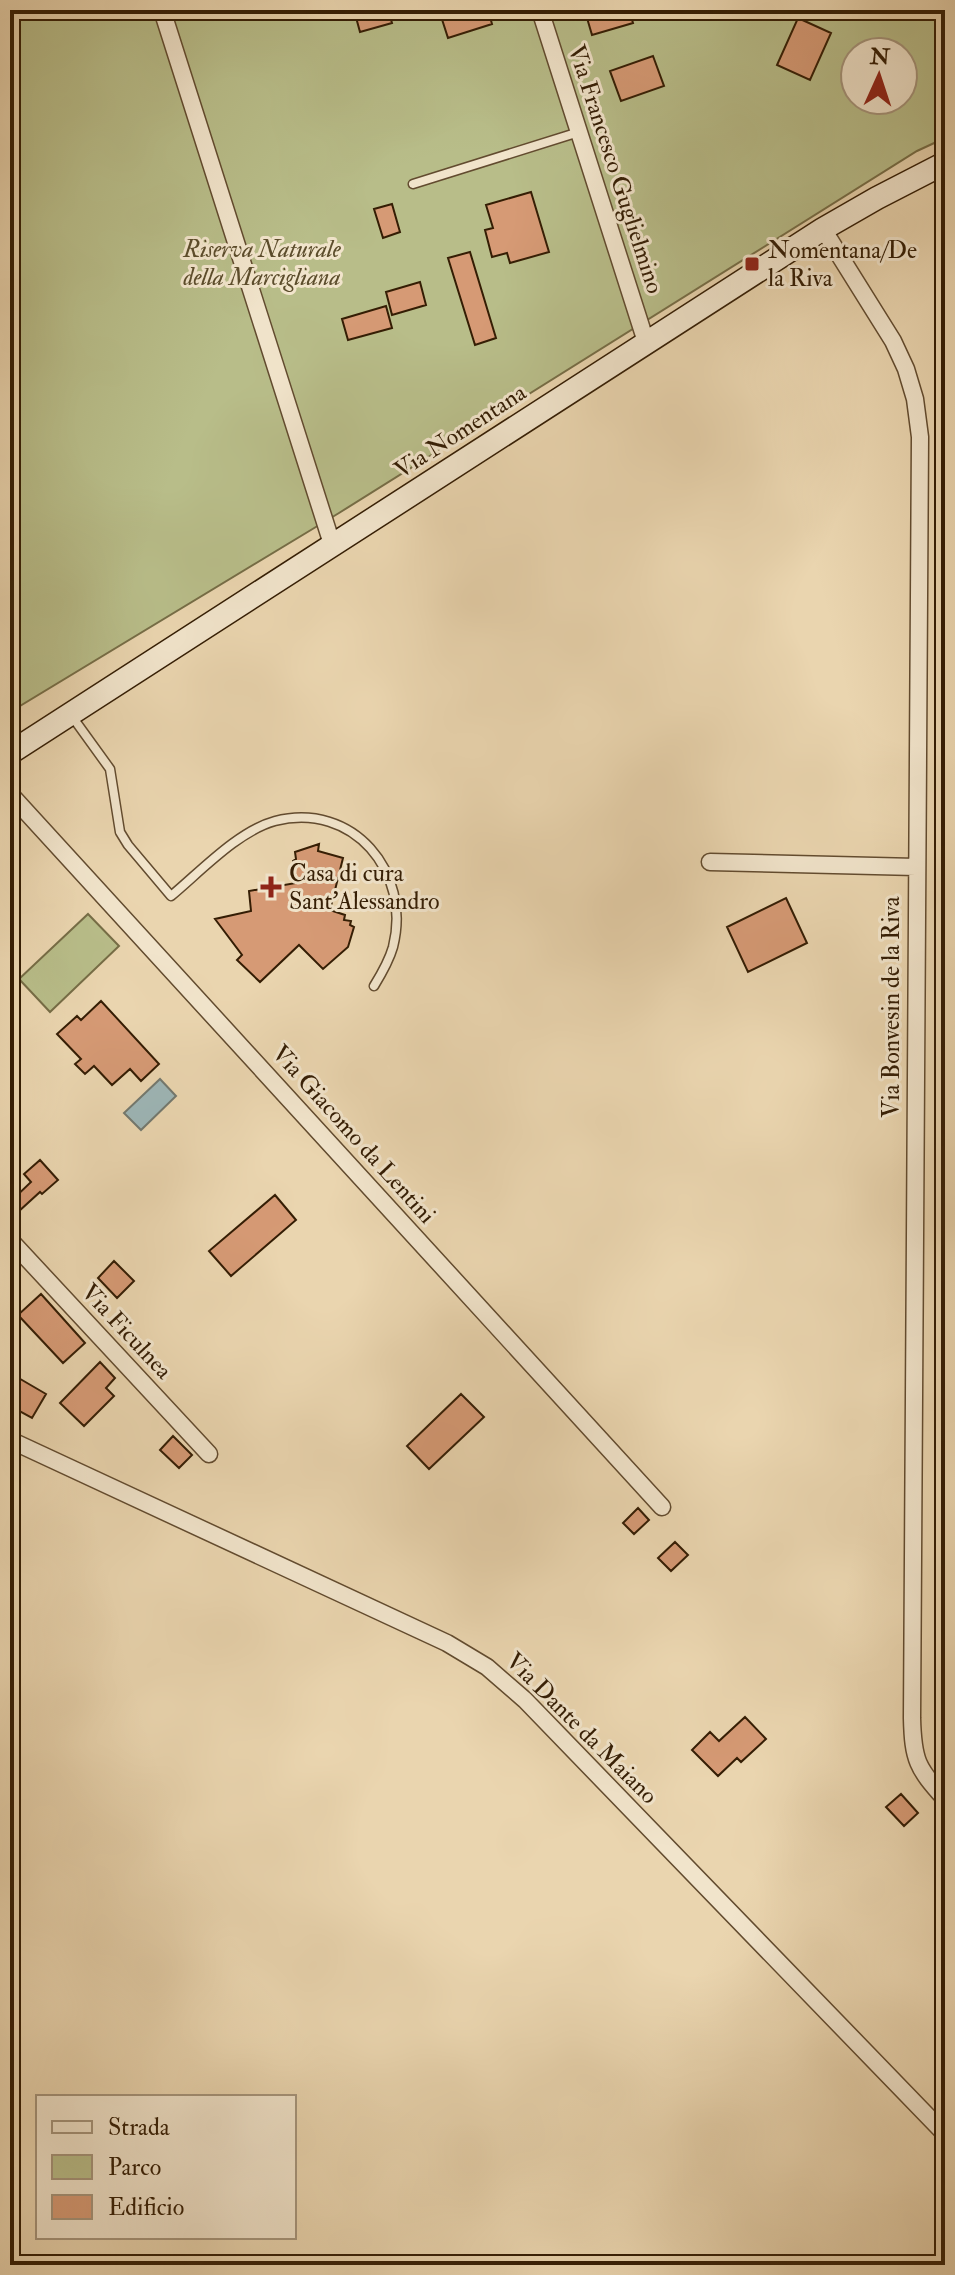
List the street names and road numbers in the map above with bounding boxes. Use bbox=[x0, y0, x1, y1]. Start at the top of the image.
street label: Via Francesco Guglielmino bbox=[561, 41, 670, 297]
street label: Via Nomentana bbox=[388, 377, 533, 486]
street label: Via Bonvesin de la Riva bbox=[876, 895, 907, 1118]
street label: Via Giacomo da Lentini bbox=[265, 1038, 442, 1230]
street label: Via Ficulnea bbox=[74, 1277, 180, 1387]
street label: Via Dante da Maiano bbox=[499, 1646, 664, 1811]

